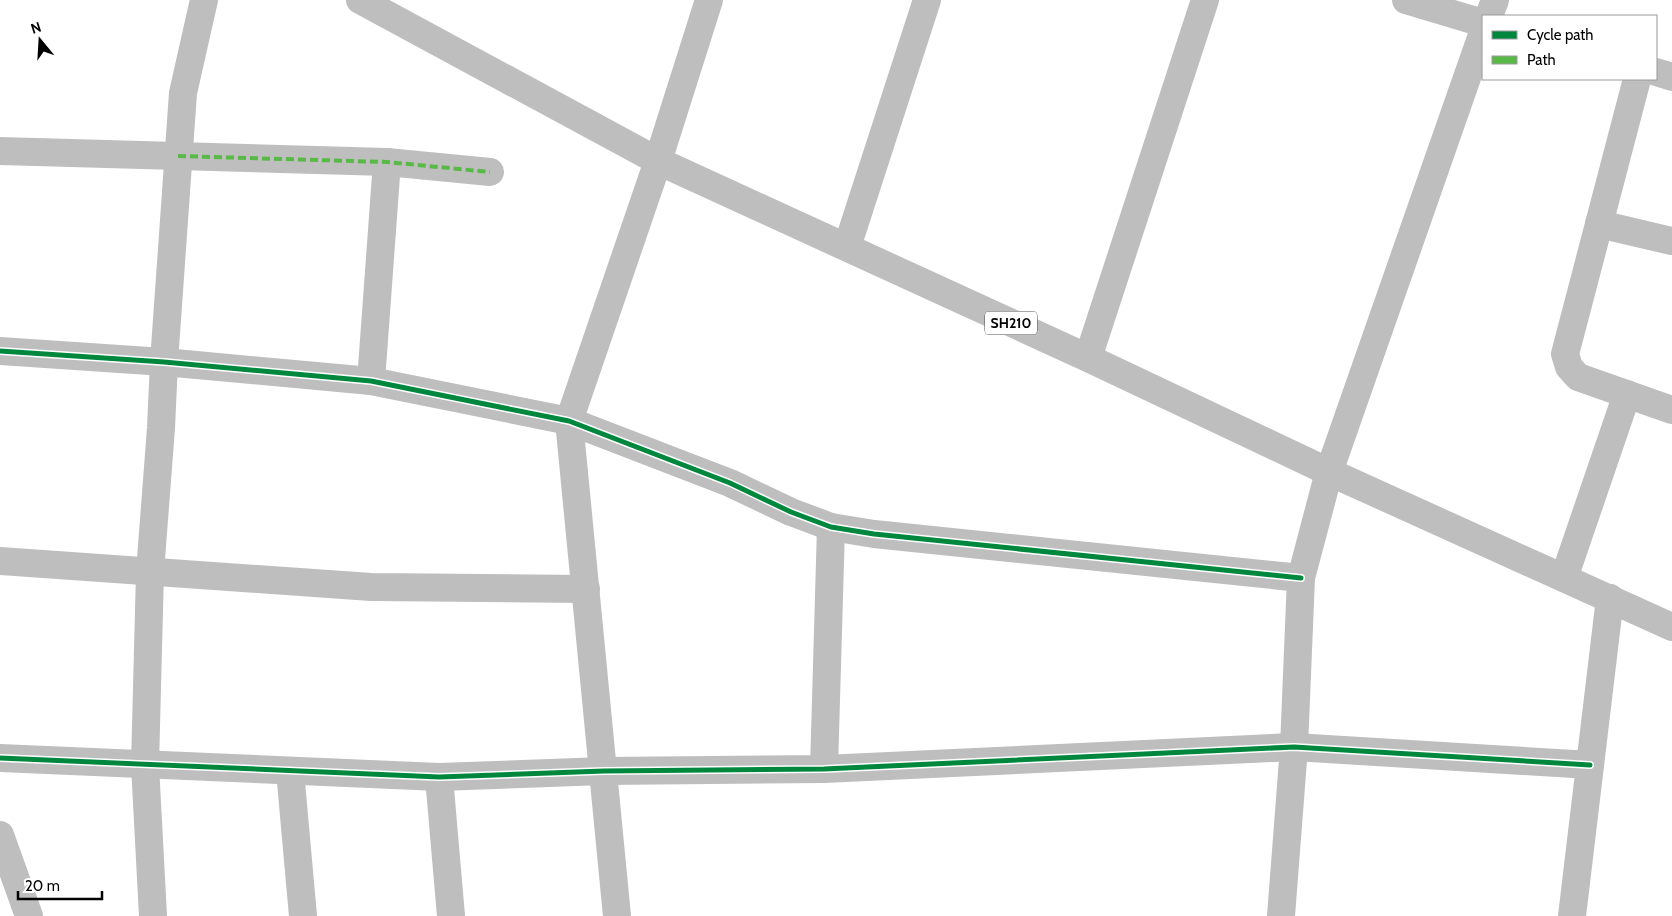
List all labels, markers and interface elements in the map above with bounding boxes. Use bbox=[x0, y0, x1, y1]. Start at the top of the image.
north arrow bbox=[15, 15, 65, 65]
legend bbox=[1482, 15, 1657, 80]
text: N bbox=[28, 18, 43, 38]
text: Cycle path bbox=[1527, 26, 1593, 44]
text: Path bbox=[1527, 51, 1556, 69]
road number: SH210 bbox=[985, 312, 1037, 334]
scale bar bbox=[18, 868, 101, 900]
text: 20 m bbox=[25, 877, 60, 895]

